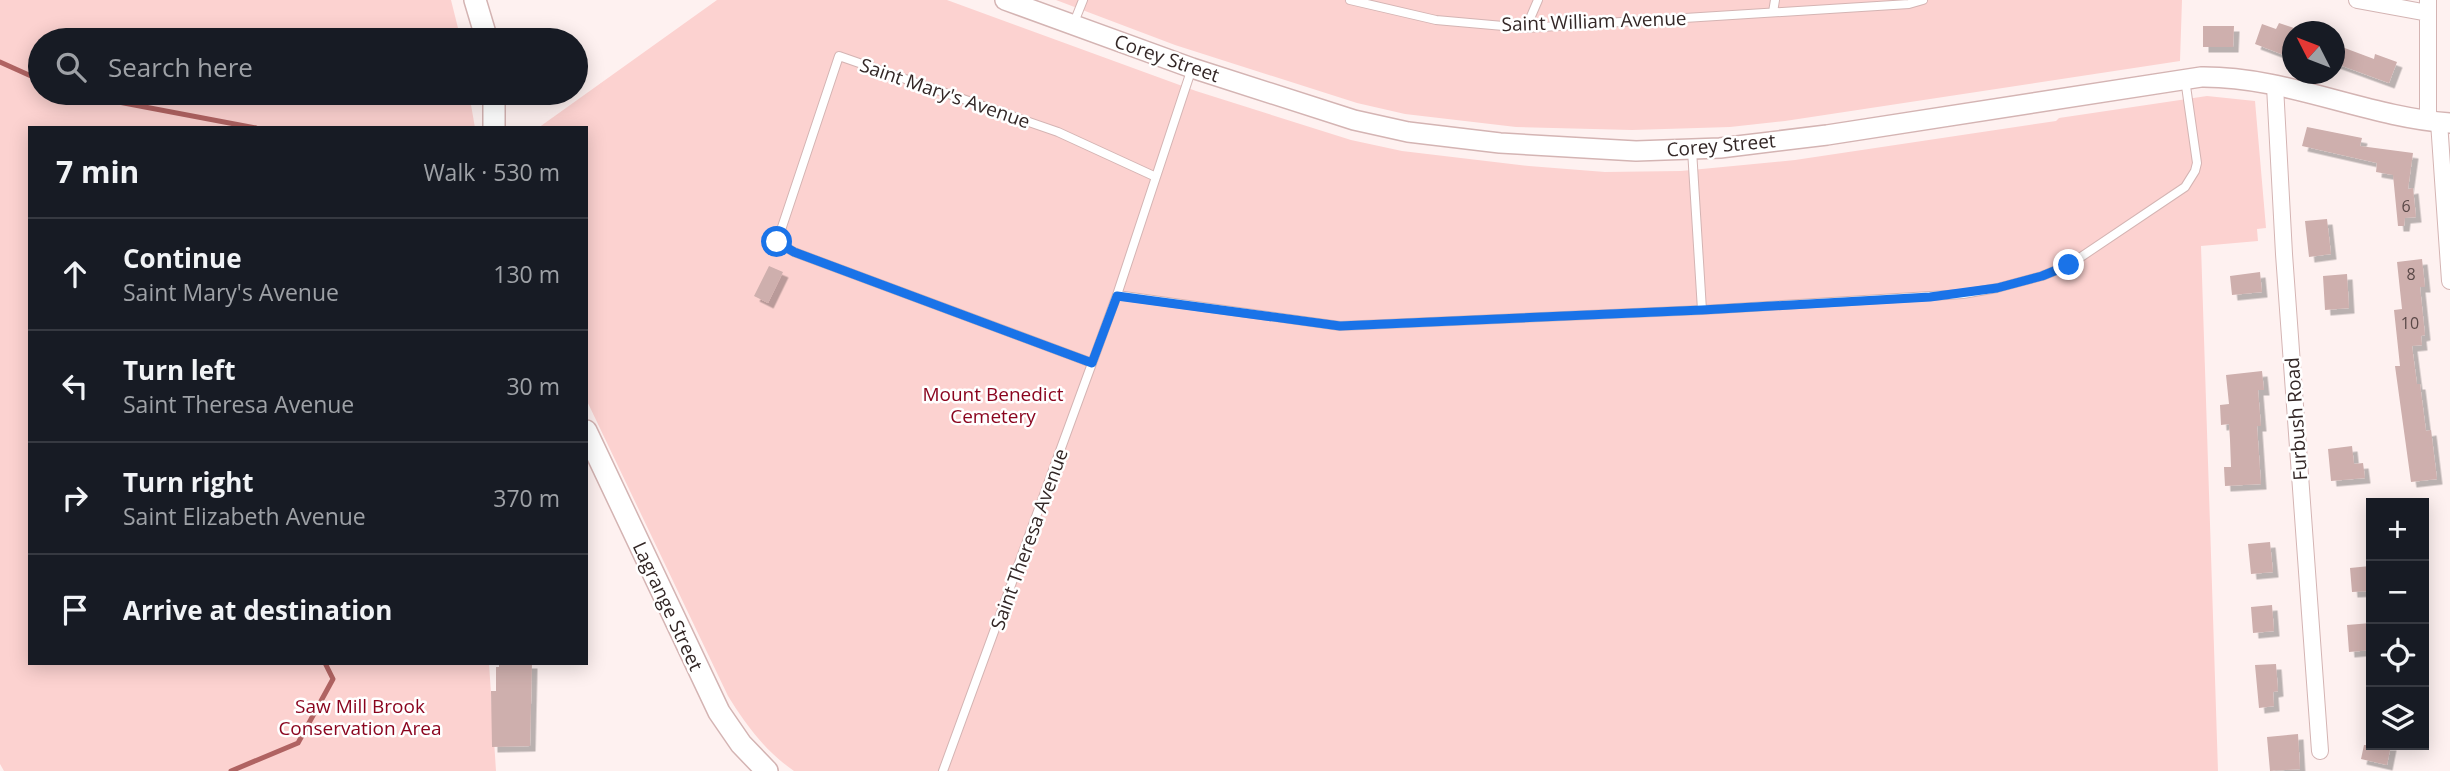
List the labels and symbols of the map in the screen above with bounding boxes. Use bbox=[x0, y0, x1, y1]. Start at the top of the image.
street label: Saint William Avenue bbox=[1501, 5, 1687, 37]
north arrow bbox=[2282, 21, 2345, 84]
street label: Corey Street bbox=[1111, 28, 1223, 88]
street label: Saint Mary's Avenue bbox=[856, 52, 1034, 134]
street label: Corey Street bbox=[1665, 127, 1777, 163]
house number: 6 bbox=[2401, 195, 2411, 217]
route start bbox=[761, 226, 792, 257]
route end bbox=[2053, 249, 2084, 280]
house number: 8 bbox=[2406, 263, 2416, 285]
house number: 10 bbox=[2401, 312, 2419, 334]
street label: Furbush Road bbox=[2279, 357, 2313, 481]
park label: Mount Benedict Cemetery bbox=[922, 381, 1064, 429]
street label: Saint Theresa Avenue bbox=[984, 445, 1074, 633]
street label: Lagrange Street bbox=[627, 537, 709, 675]
park label: Saw Mill Brook Conservation Area bbox=[278, 693, 442, 741]

